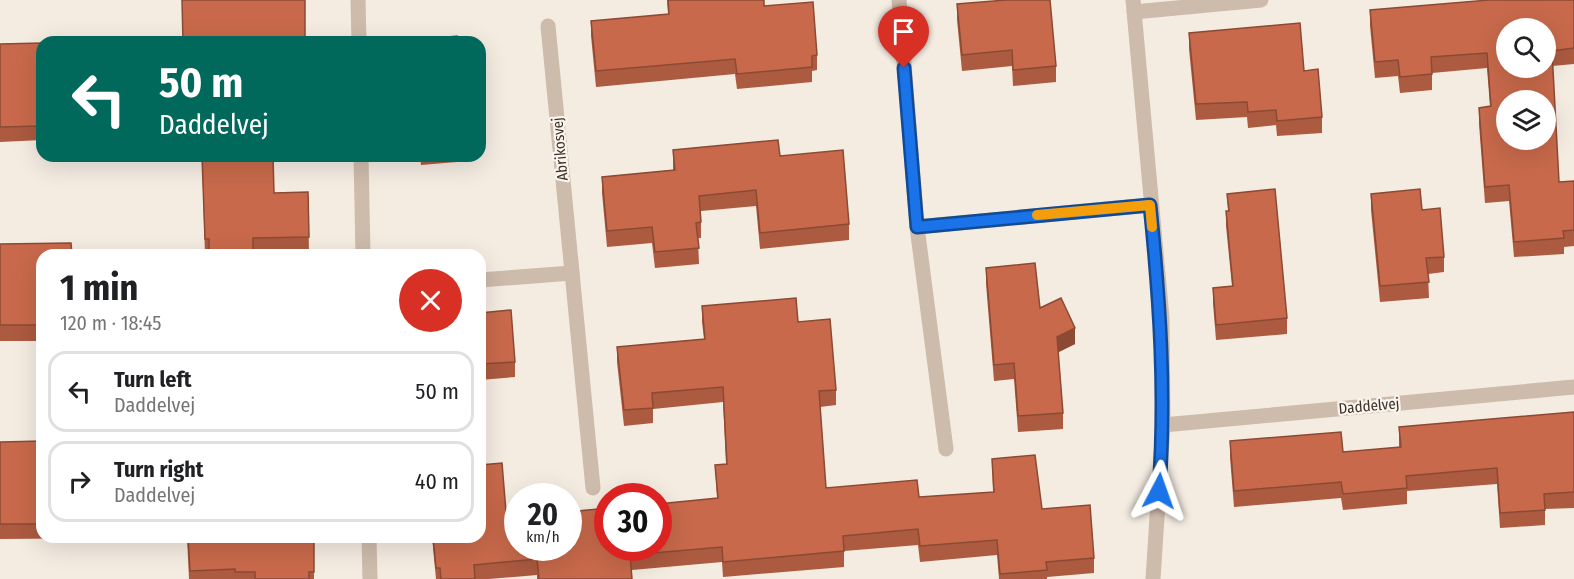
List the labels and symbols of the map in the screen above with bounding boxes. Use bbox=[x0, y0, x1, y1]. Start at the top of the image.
pin bbox=[878, 6, 929, 68]
street label: Abrikosvej bbox=[548, 117, 572, 181]
street label: Daddelvej bbox=[1338, 394, 1400, 418]
position arrow bbox=[1127, 459, 1191, 523]
speed limit sign: 30 bbox=[594, 483, 672, 561]

